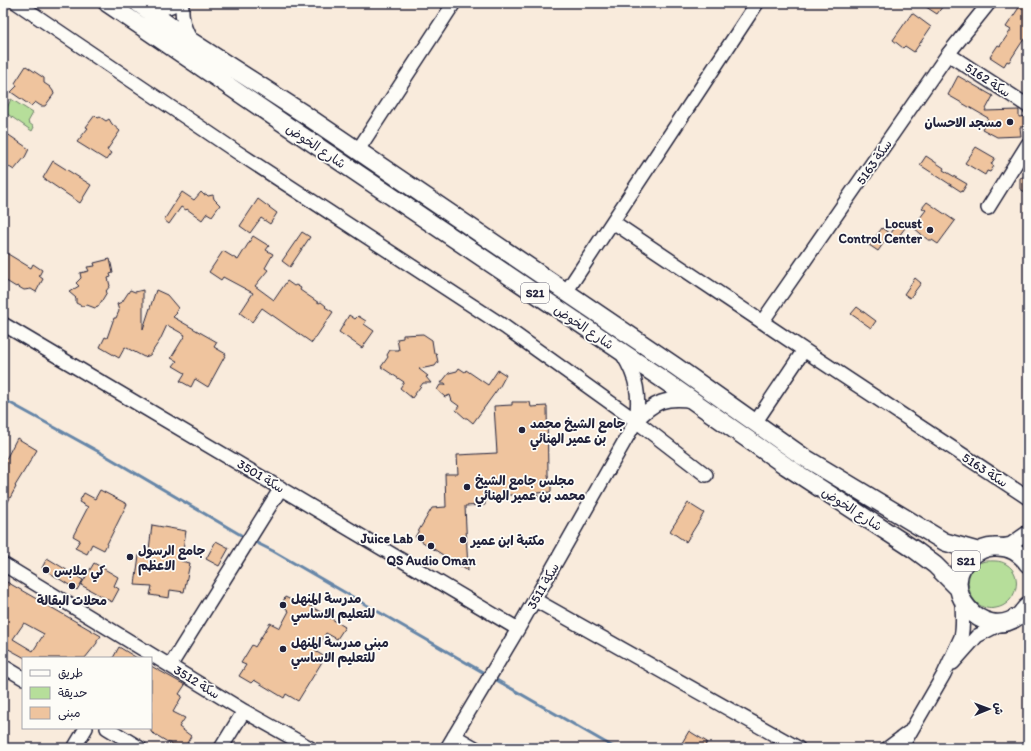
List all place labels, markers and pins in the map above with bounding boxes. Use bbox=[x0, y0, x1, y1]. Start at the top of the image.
place label: مسجد الاحسان bbox=[924, 115, 1002, 130]
marker: مسجد الاحسان bbox=[1005, 117, 1015, 127]
place label: Locust Control Center bbox=[839, 216, 923, 246]
marker: Locust Control Center bbox=[925, 225, 935, 235]
place label: جامع الشيخ محمد بن عمير الهنائي bbox=[530, 416, 626, 451]
marker: جامع الشيخ محمد بن عمير الهنائي bbox=[517, 425, 527, 435]
place label: مجلس جامع الشيخ محمد بن عمير الهنائي bbox=[475, 473, 586, 508]
marker: مجلس جامع الشيخ محمد بن عمير الهنائي bbox=[462, 482, 472, 492]
place label: Juice Lab bbox=[360, 531, 413, 546]
marker: Juice Lab bbox=[416, 533, 426, 543]
place label: مكتبة ابن عمير bbox=[469, 533, 545, 549]
marker: مكتبة ابن عمير bbox=[458, 535, 468, 545]
marker: QS Audio Oman bbox=[426, 541, 436, 551]
place label: جامع الرسول الاعظم bbox=[138, 543, 206, 576]
marker: جامع الرسول الاعظم bbox=[125, 552, 135, 562]
place label: QS Audio Oman bbox=[386, 553, 476, 568]
place label: كي ملابس bbox=[54, 563, 106, 583]
marker: كي ملابس bbox=[41, 565, 51, 575]
marker: محلات البقالة bbox=[67, 581, 77, 591]
place label: مدرسة المنهل للتعليم الاساسي bbox=[291, 591, 375, 626]
place label: محلات البقالة bbox=[37, 593, 107, 609]
marker: مدرسة المنهل للتعليم الاساسي bbox=[278, 600, 288, 610]
place label: مبنى مدرسة المنهل للتعليم الاساسي bbox=[291, 635, 389, 670]
marker: مبنى مدرسة المنهل للتعليم الاساسي bbox=[278, 644, 288, 654]

